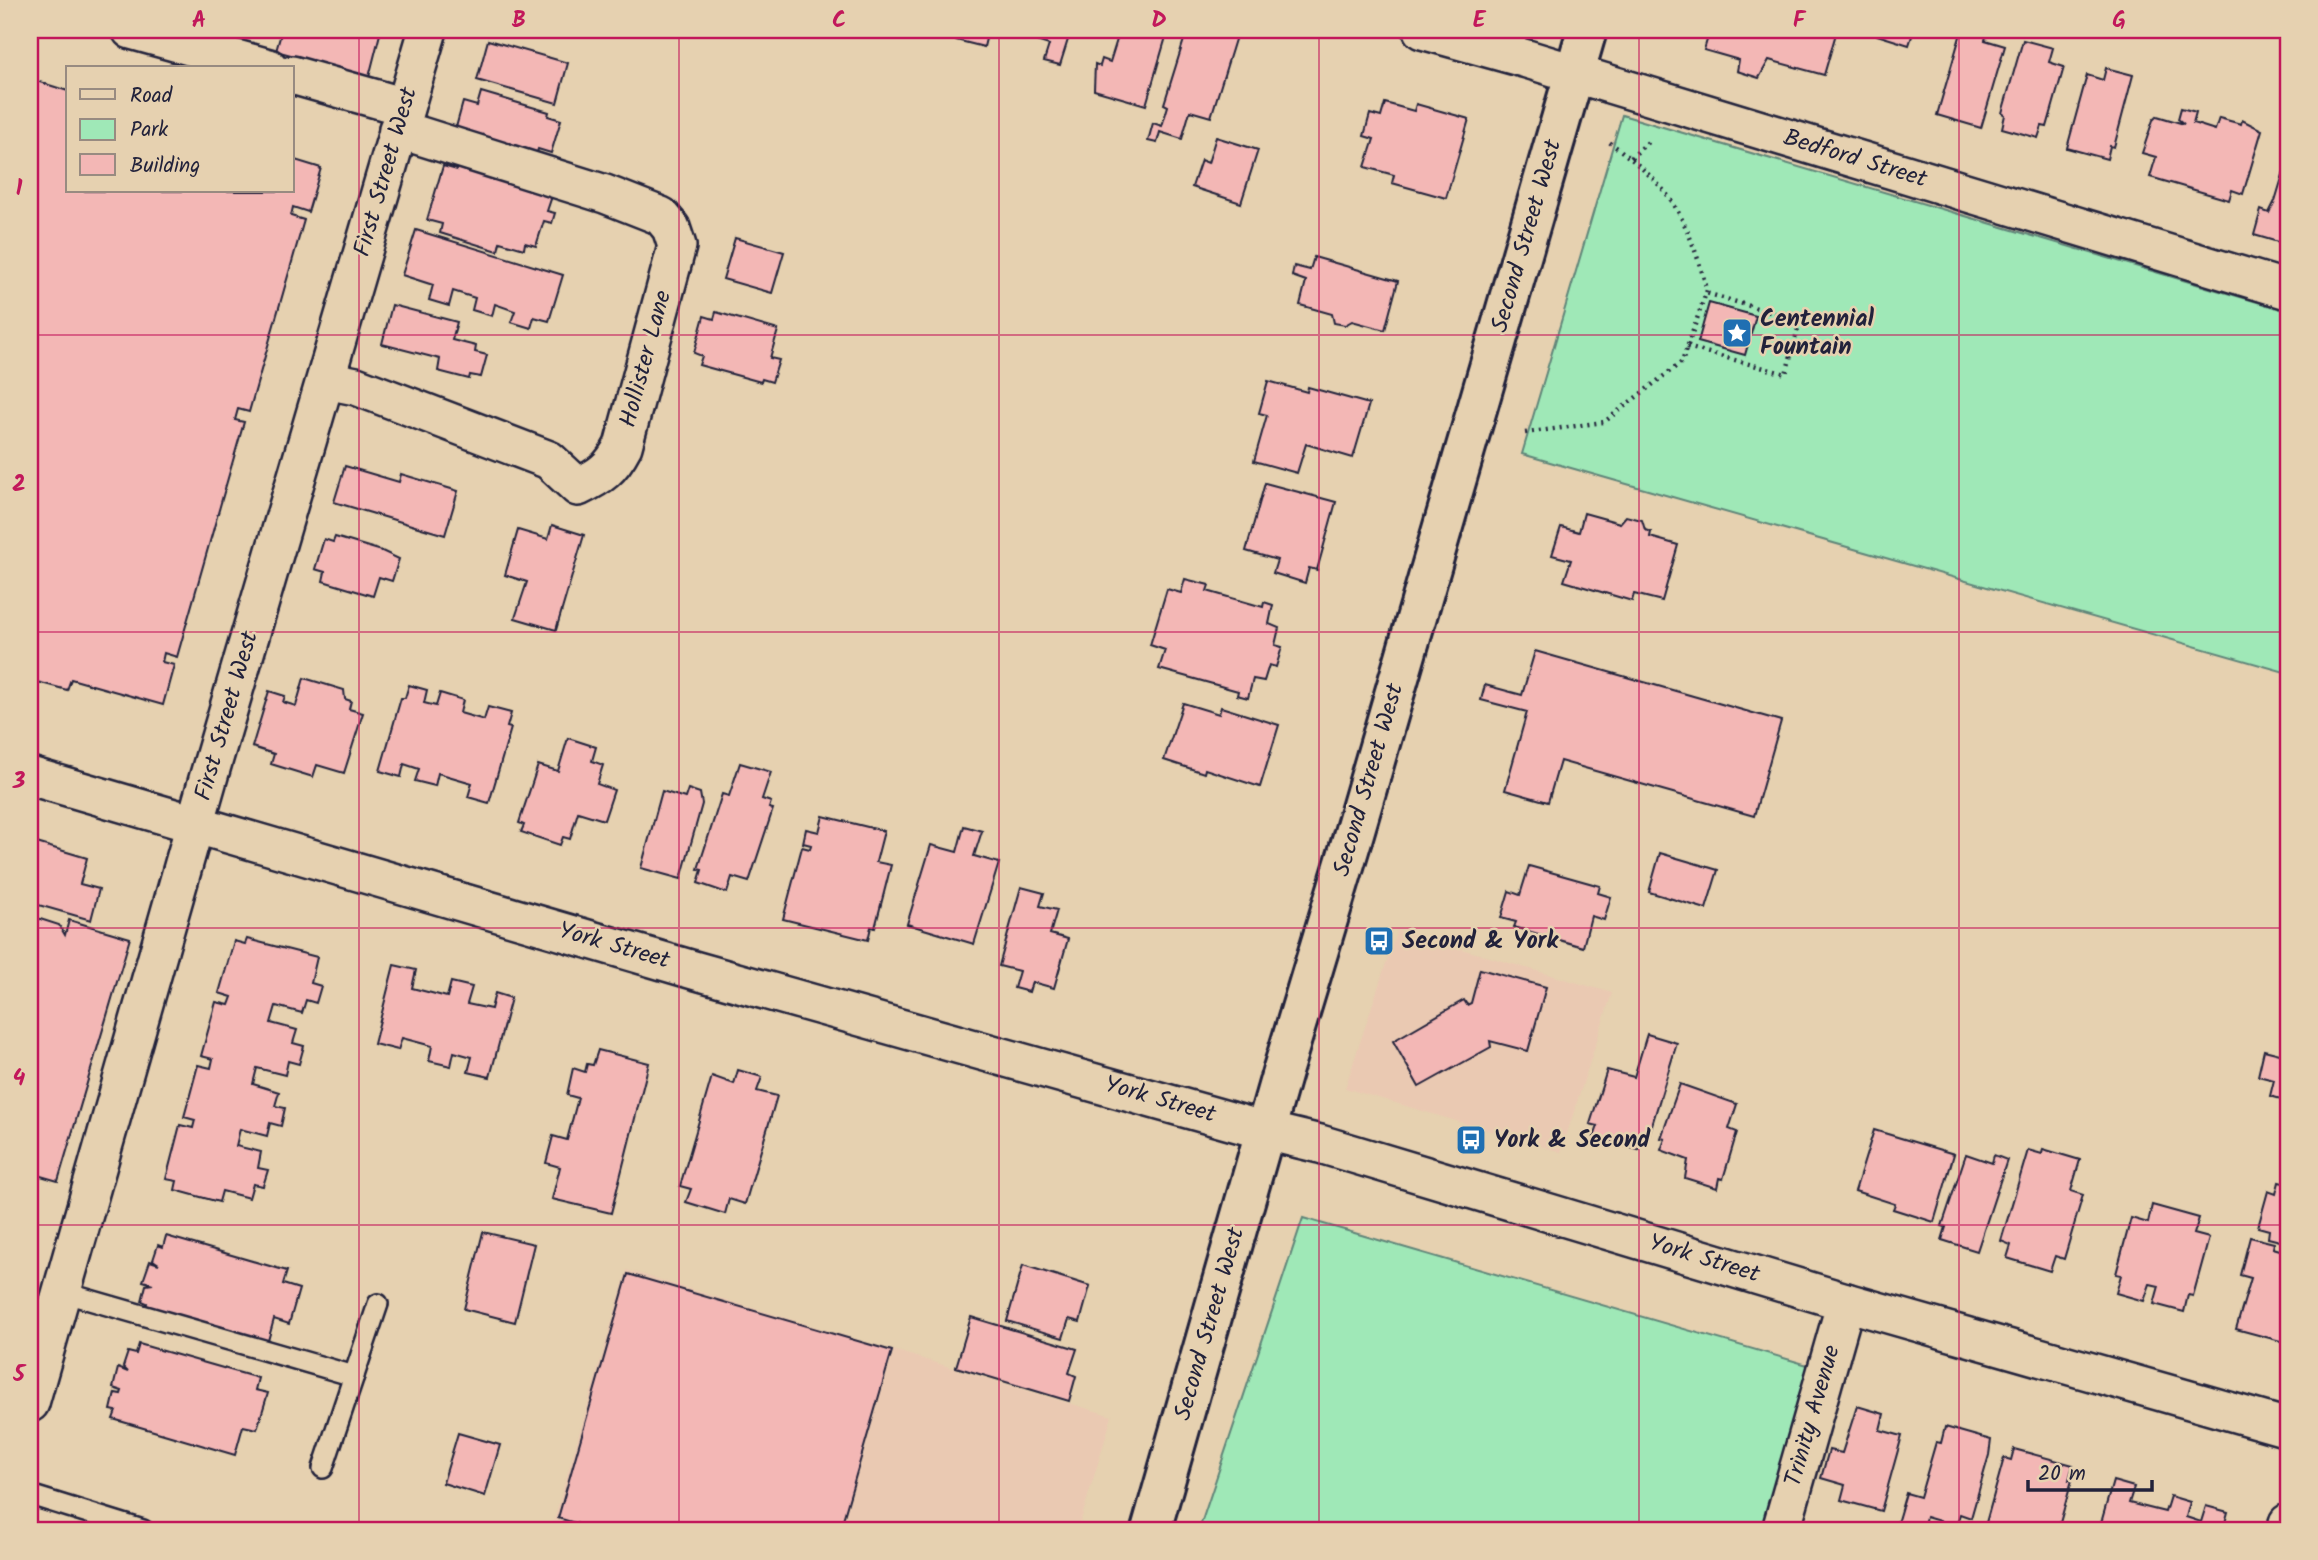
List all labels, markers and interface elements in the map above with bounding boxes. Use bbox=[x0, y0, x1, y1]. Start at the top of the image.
text: A bbox=[192, 3, 206, 39]
text: B bbox=[512, 3, 526, 39]
text: C bbox=[832, 3, 846, 39]
text: D bbox=[1151, 3, 1167, 39]
text: E bbox=[1473, 3, 1487, 39]
text: F bbox=[1793, 3, 1807, 39]
text: G bbox=[2112, 3, 2126, 39]
legend bbox=[66, 66, 294, 192]
text: Road bbox=[130, 80, 173, 113]
street label: First Street West bbox=[343, 82, 429, 261]
text: Park bbox=[130, 114, 168, 147]
street label: Bedford Street bbox=[1778, 119, 1932, 200]
street label: Second Street West bbox=[1481, 134, 1573, 337]
text: Building bbox=[130, 150, 200, 183]
text: 1 bbox=[16, 171, 23, 207]
street label: Hollister Lane bbox=[609, 286, 683, 432]
place label: Centennial Fountain bbox=[1760, 300, 1874, 367]
place icon: Centennial Fountain bbox=[1720, 316, 1754, 350]
text: 2 bbox=[12, 467, 26, 503]
street label: First Street West bbox=[184, 626, 270, 805]
street label: Second Street West bbox=[1323, 678, 1415, 881]
text: 3 bbox=[12, 764, 26, 800]
street label: York Street bbox=[554, 911, 675, 981]
place label: Second & York bbox=[1402, 922, 1559, 961]
bus stop icon: Second & York bbox=[1362, 924, 1396, 958]
text: 4 bbox=[13, 1061, 26, 1097]
street label: York Street bbox=[1100, 1065, 1221, 1135]
place label: York & Second bbox=[1494, 1121, 1651, 1160]
bus stop icon: York & Second bbox=[1454, 1123, 1488, 1157]
street label: Second Street West bbox=[1164, 1222, 1256, 1425]
street label: York Street bbox=[1644, 1224, 1765, 1295]
street label: Trinity Avenue bbox=[1774, 1340, 1852, 1491]
text: 5 bbox=[12, 1357, 27, 1393]
scale bar bbox=[2028, 1448, 2152, 1492]
text: 20 m bbox=[2038, 1458, 2086, 1491]

